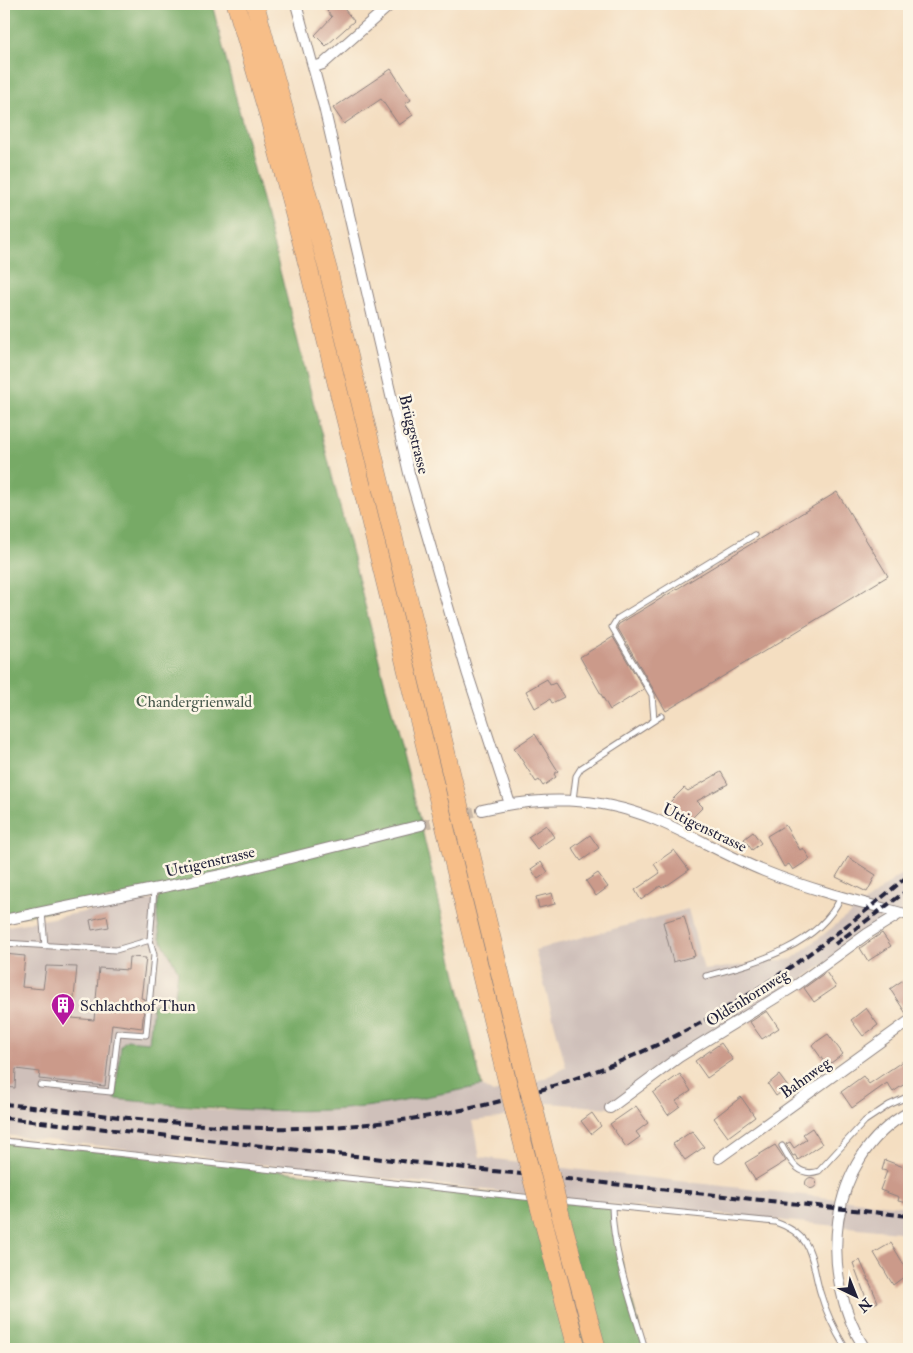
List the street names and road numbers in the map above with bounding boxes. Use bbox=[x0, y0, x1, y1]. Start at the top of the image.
street label: Brüggstrasse bbox=[394, 392, 434, 476]
street label: Uttigenstrasse bbox=[659, 799, 750, 857]
street label: Uttigenstrasse bbox=[163, 842, 257, 882]
street label: Oldenhornweg bbox=[702, 964, 794, 1031]
street label: Bahnweg bbox=[776, 1052, 836, 1103]

